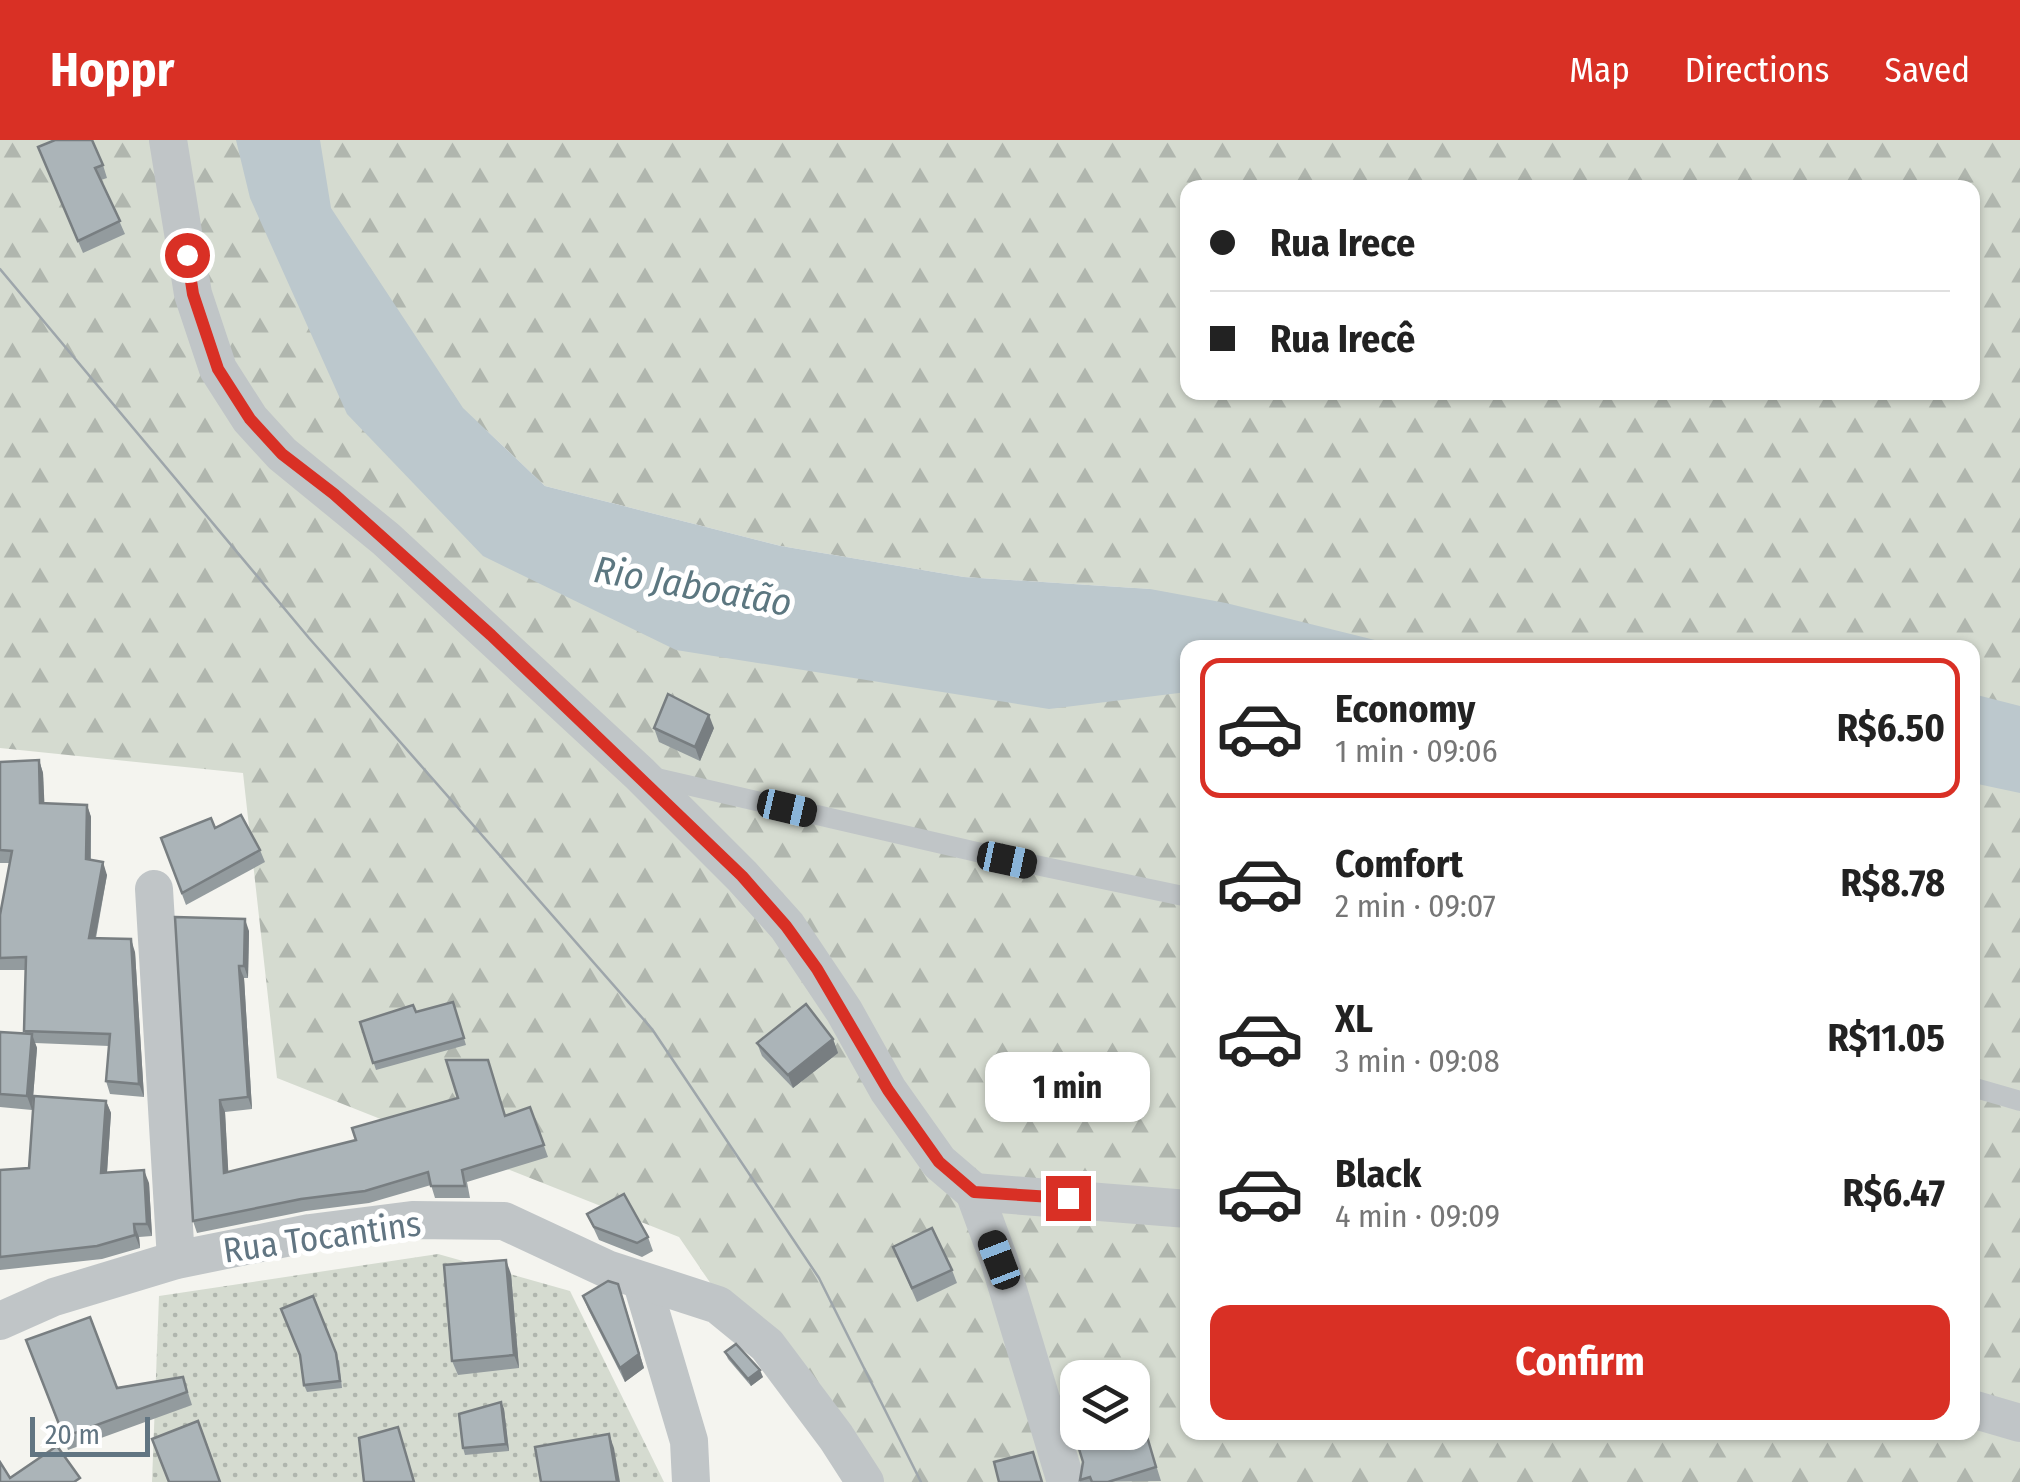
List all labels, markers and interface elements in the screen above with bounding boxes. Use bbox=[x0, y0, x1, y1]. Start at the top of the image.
text: Hoppr bbox=[50, 41, 174, 99]
text: Map bbox=[1569, 49, 1630, 91]
text: Directions bbox=[1685, 49, 1830, 91]
text: Saved bbox=[1885, 49, 1970, 91]
text: Rua Irece bbox=[1270, 220, 1415, 266]
route start bbox=[165, 233, 210, 278]
text: Rua Irecê bbox=[1270, 316, 1415, 362]
water label: Rio Jaboatão bbox=[591, 546, 795, 626]
icon: car bbox=[1215, 683, 1305, 773]
text: Economy bbox=[1335, 686, 1475, 732]
text: R$6.50 bbox=[1837, 705, 1945, 751]
text: 1 min · 09:06 bbox=[1335, 732, 1498, 770]
car bbox=[754, 787, 820, 829]
icon: car bbox=[1215, 838, 1305, 928]
car bbox=[975, 839, 1039, 881]
text: Comfort bbox=[1335, 841, 1463, 887]
text: R$8.78 bbox=[1841, 860, 1945, 906]
text: 2 min · 09:07 bbox=[1335, 887, 1496, 925]
icon: car bbox=[1215, 993, 1305, 1083]
text: XL bbox=[1335, 996, 1373, 1042]
text: R$11.05 bbox=[1827, 1015, 1945, 1061]
text: 3 min · 09:08 bbox=[1335, 1042, 1500, 1080]
callout: 1 min bbox=[986, 1053, 1150, 1123]
text: 1 min bbox=[1033, 1068, 1102, 1106]
icon: car bbox=[1215, 1148, 1305, 1238]
text: Black bbox=[1335, 1151, 1421, 1197]
text: R$6.47 bbox=[1842, 1170, 1945, 1216]
route end bbox=[1046, 1176, 1091, 1221]
text: 4 min · 09:09 bbox=[1335, 1197, 1500, 1235]
street label: Rua Tocantins bbox=[220, 1202, 424, 1272]
car bbox=[974, 1227, 1024, 1293]
button: Confirm bbox=[1210, 1305, 1950, 1420]
map controls bbox=[1060, 1360, 1150, 1450]
button: layers bbox=[1060, 1360, 1150, 1450]
scale bar bbox=[30, 1412, 150, 1456]
text: 20 m bbox=[45, 1418, 100, 1451]

